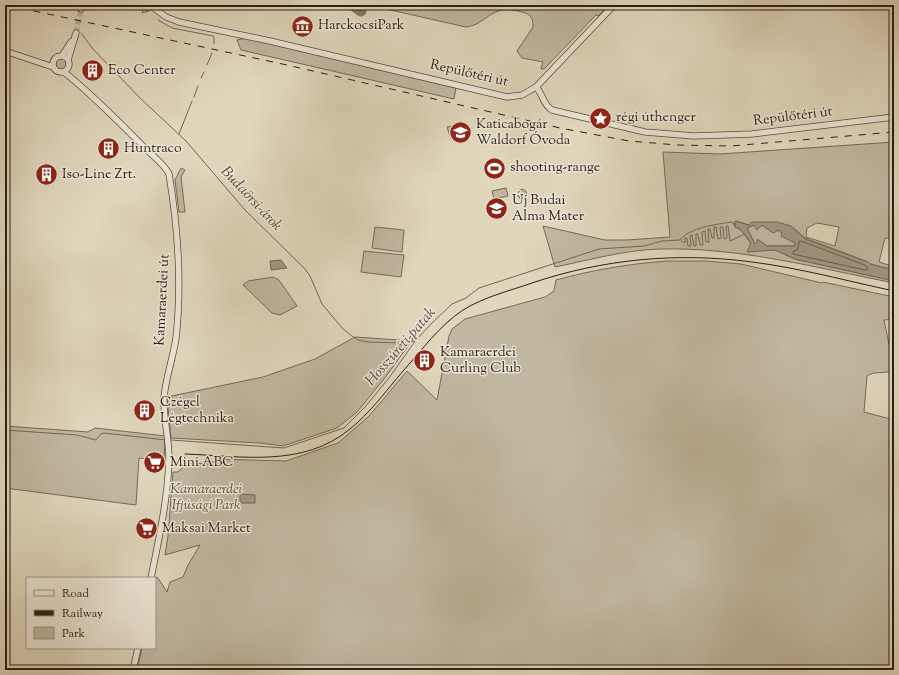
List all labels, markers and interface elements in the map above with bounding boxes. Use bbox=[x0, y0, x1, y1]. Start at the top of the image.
museum icon: HarckocsiPark bbox=[290, 13, 316, 39]
place label: HarckocsiPark bbox=[318, 16, 405, 36]
street label: Repülőtéri út bbox=[428, 55, 510, 93]
building icon: Eco Center bbox=[79, 58, 105, 84]
place label: Eco Center bbox=[108, 61, 176, 81]
street label: Repülőtéri út bbox=[752, 102, 834, 132]
place icon: régi úthenger bbox=[588, 105, 614, 131]
place label: régi úthenger bbox=[616, 108, 696, 128]
place label: Katicabogár Waldorf Óvoda bbox=[476, 115, 571, 151]
school or university icon: Katicabogár Waldorf Óvoda bbox=[448, 120, 474, 146]
building icon: Huntraco bbox=[96, 136, 122, 162]
place label: Huntraco bbox=[124, 139, 182, 159]
sports icon: shooting-range bbox=[481, 155, 507, 181]
place label: shooting-range bbox=[510, 158, 600, 178]
building icon: Iso-Line Zrt. bbox=[33, 162, 59, 188]
water label: Budaörsi-árok bbox=[215, 162, 287, 236]
place label: Iso-Line Zrt. bbox=[62, 165, 136, 185]
place label: Új Budai Alma Mater bbox=[512, 191, 585, 227]
school or university icon: Új Budai Alma Mater bbox=[484, 196, 510, 222]
street label: Kamaraerdei út bbox=[151, 253, 175, 346]
water label: Hosszúréti-patak bbox=[361, 303, 441, 391]
place label: Kamaraerdei Curling Club bbox=[440, 343, 521, 379]
building icon: Kamaraerdei Curling Club bbox=[412, 348, 438, 374]
place label: Czégel Légtechnika bbox=[160, 393, 234, 429]
building icon: Czégel Légtechnika bbox=[131, 398, 157, 424]
supermarket icon: Mini ABC bbox=[142, 450, 168, 476]
place label: Mini ABC bbox=[170, 453, 234, 473]
park label: Kamaraerdei Ifjúsági Park bbox=[170, 480, 243, 516]
supermarket icon: Maksai Market bbox=[134, 516, 160, 542]
place label: Maksai Market bbox=[162, 519, 251, 539]
legend bbox=[26, 577, 156, 649]
text: Road bbox=[62, 585, 89, 603]
text: Railway bbox=[62, 605, 103, 623]
text: Park bbox=[62, 625, 85, 643]

